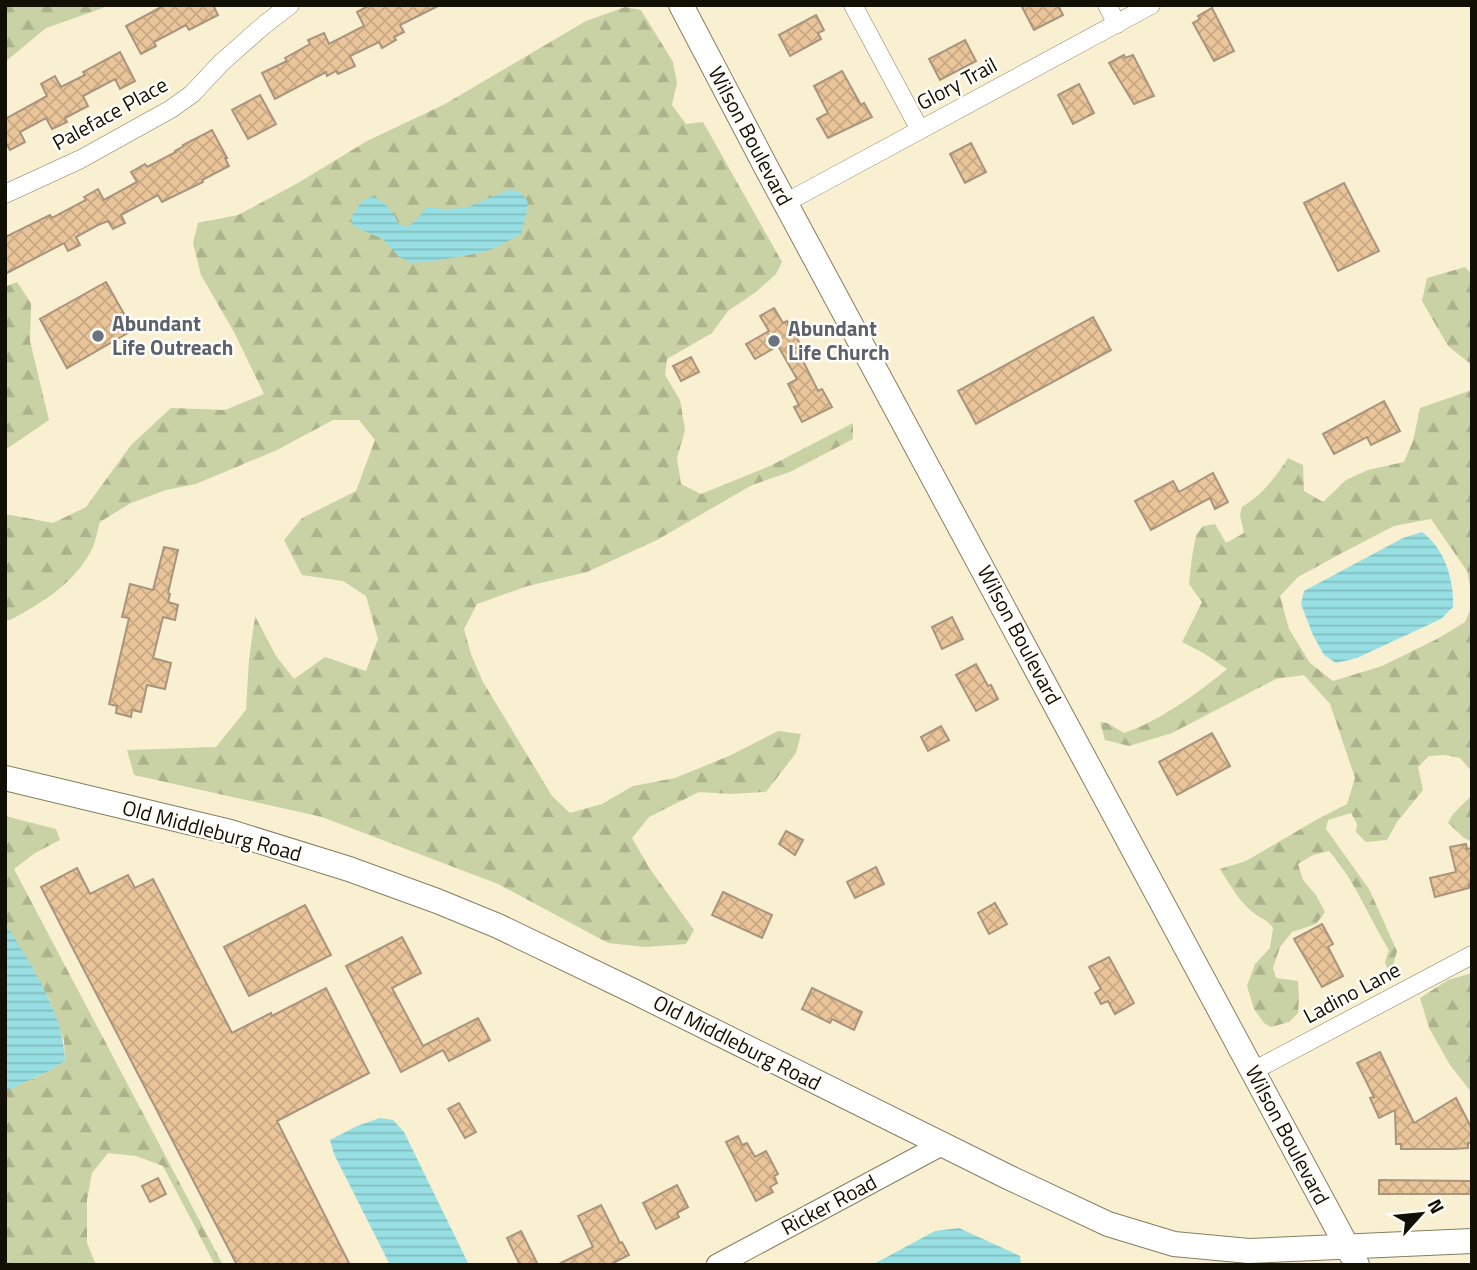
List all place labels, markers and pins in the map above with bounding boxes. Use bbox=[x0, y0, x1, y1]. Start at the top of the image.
place label: Abundant Life Outreach bbox=[112, 307, 233, 363]
place label: Abundant Life Church bbox=[788, 312, 890, 368]
marker: Abundant Life Outreach bbox=[90, 328, 106, 344]
marker: Abundant Life Church bbox=[766, 333, 782, 349]

